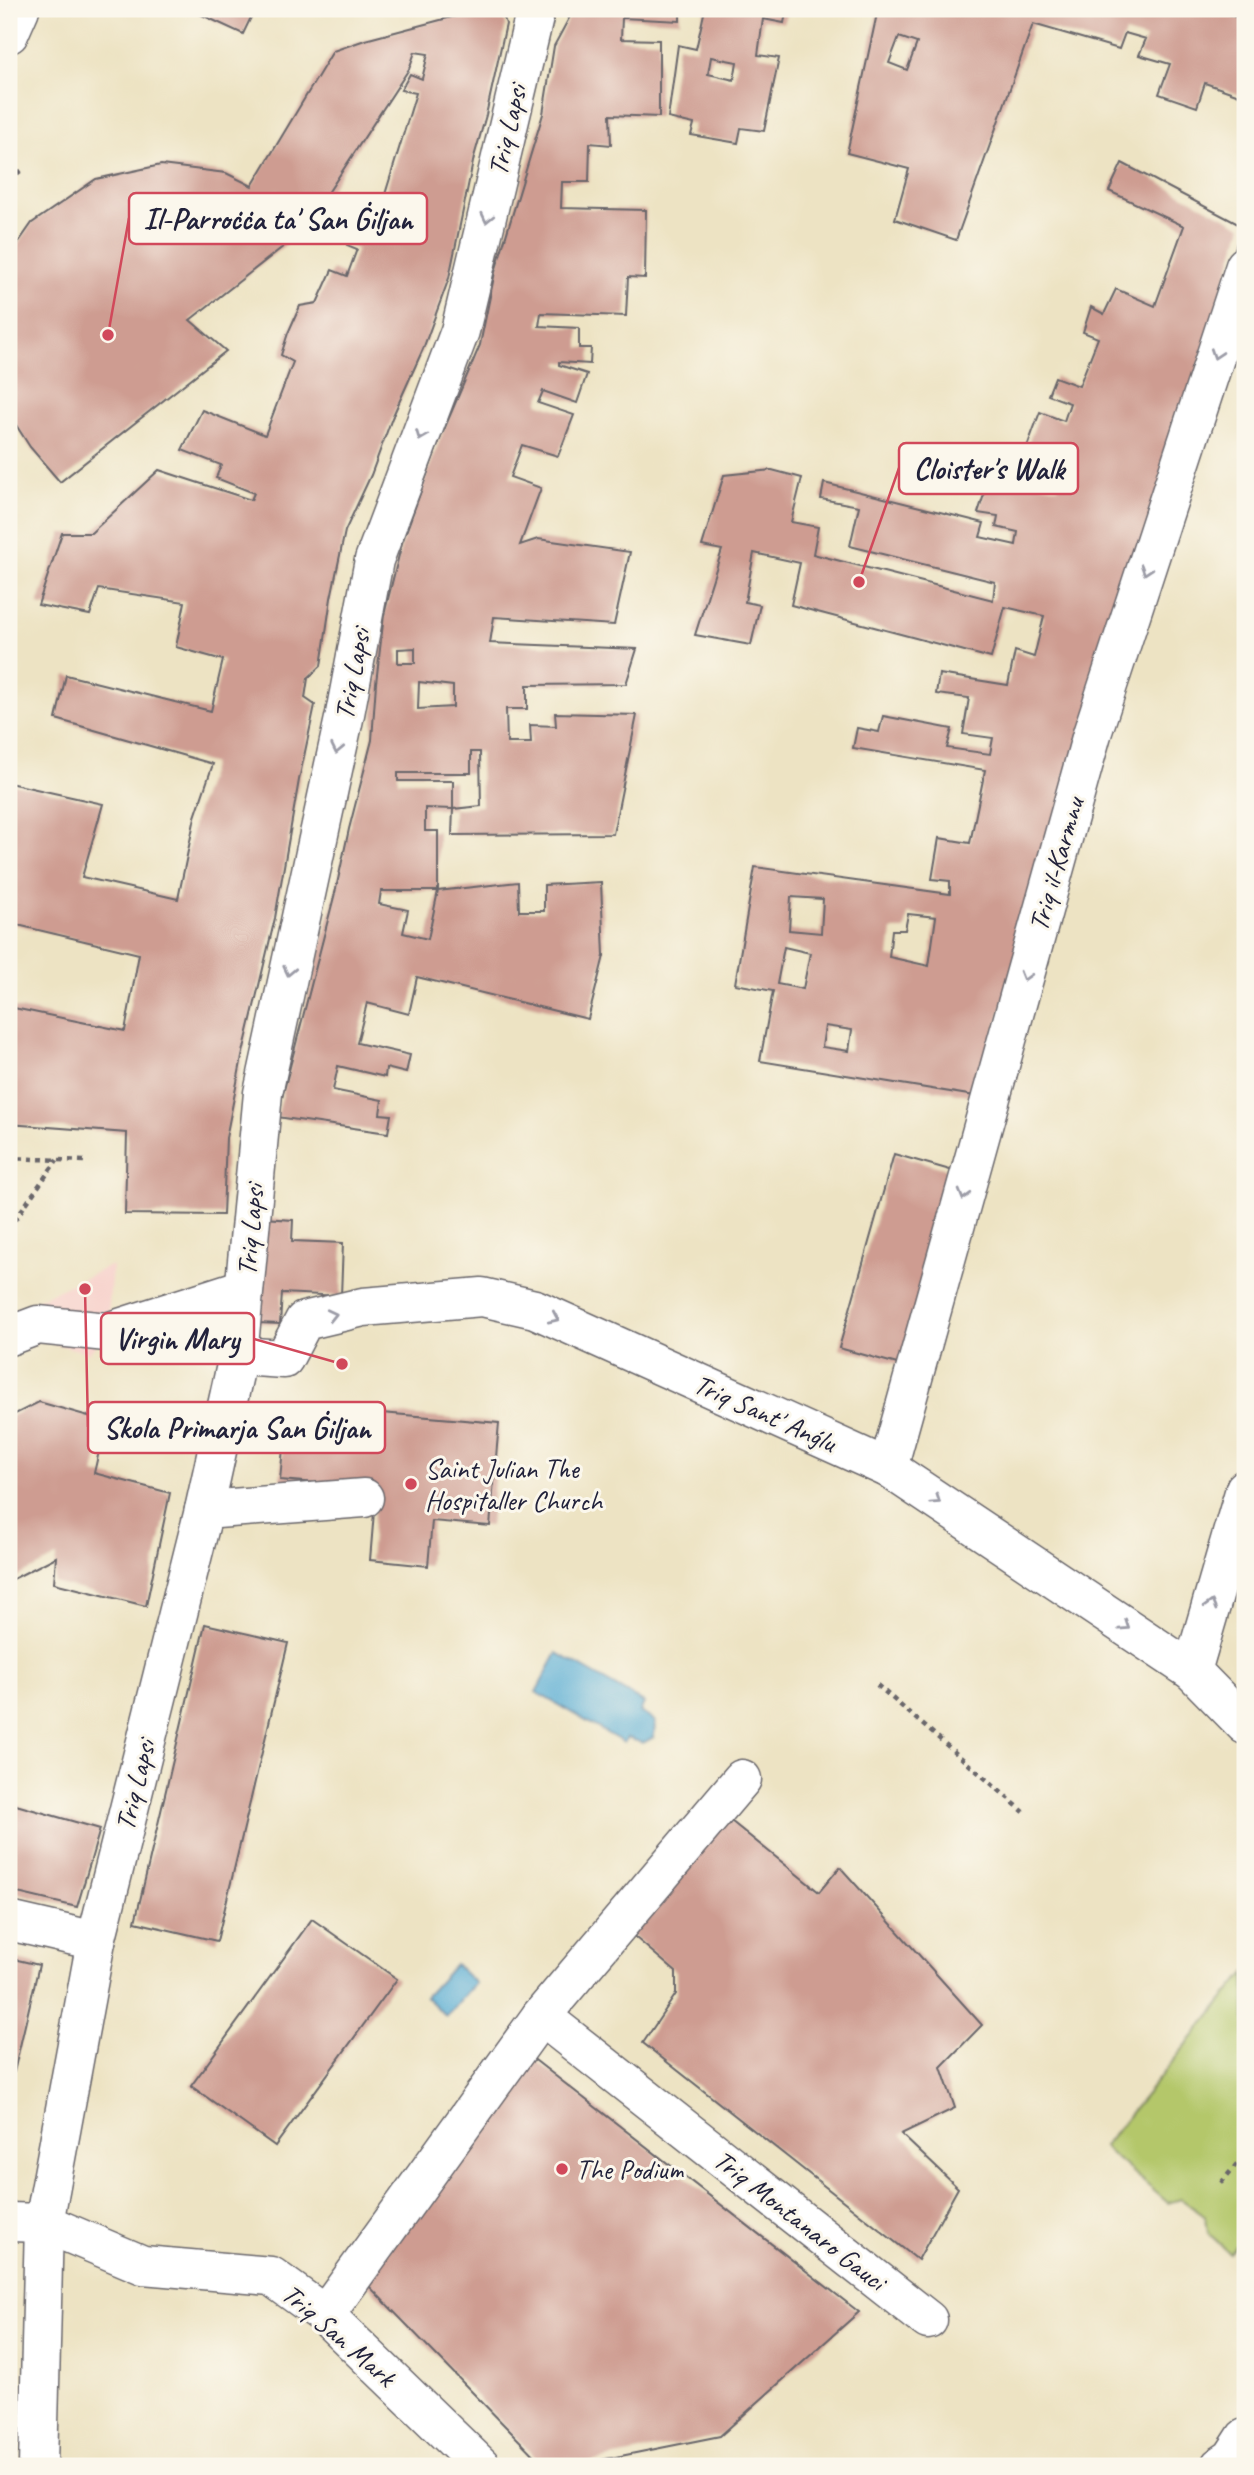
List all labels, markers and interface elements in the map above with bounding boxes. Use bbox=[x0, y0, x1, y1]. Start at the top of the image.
street label: Triq Lapsi bbox=[480, 78, 535, 179]
callout: Il-Parroċċa ta' San Ġiljan bbox=[129, 193, 427, 244]
text: Il-Parroċċa ta' San Ġiljan bbox=[143, 200, 415, 238]
one-way arrow bbox=[480, 212, 495, 224]
one-way arrow bbox=[1210, 347, 1225, 359]
one-way arrow bbox=[416, 429, 430, 441]
callout: Cloister's Walk bbox=[899, 443, 1078, 494]
text: Cloister's Walk bbox=[914, 450, 1067, 488]
one-way arrow bbox=[1140, 563, 1154, 576]
street label: Triq Lapsi bbox=[326, 622, 379, 722]
one-way arrow bbox=[331, 743, 345, 755]
street label: Triq il-Karmnu bbox=[1020, 791, 1092, 935]
one-way arrow bbox=[283, 965, 298, 977]
one-way arrow bbox=[1019, 970, 1033, 982]
street label: Triq Lapsi bbox=[229, 1179, 272, 1277]
one-way arrow bbox=[958, 1189, 972, 1201]
one-way arrow bbox=[325, 1308, 337, 1323]
one-way arrow bbox=[547, 1310, 560, 1324]
callout: Virgin Mary bbox=[101, 1313, 254, 1364]
text: Virgin Mary bbox=[115, 1320, 242, 1359]
street label: Triq Sant' Anǵlu bbox=[689, 1366, 843, 1460]
callout: Skola Primarja San Ġiljan bbox=[88, 1402, 385, 1453]
text: Skola Primarja San Ġiljan bbox=[103, 1409, 373, 1447]
place label: Saint Julian The Hospitaller Church bbox=[425, 1451, 604, 1518]
marker: Saint Julian The Hospitaller Church bbox=[403, 1476, 419, 1492]
one-way arrow bbox=[928, 1492, 941, 1504]
one-way arrow bbox=[1202, 1599, 1217, 1611]
one-way arrow bbox=[1117, 1618, 1130, 1631]
street label: Triq Lapsi bbox=[107, 1733, 164, 1834]
street label: Triq Montanaro Gauci bbox=[707, 2142, 896, 2300]
place label: The Podium bbox=[576, 2152, 684, 2187]
marker: The Podium bbox=[554, 2161, 570, 2177]
street label: Triq San Mark bbox=[275, 2276, 404, 2395]

